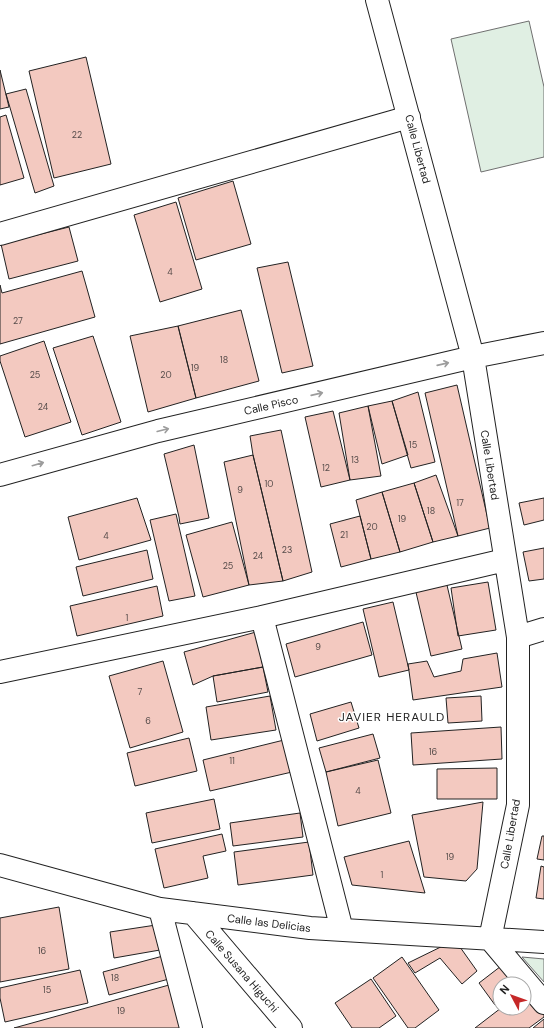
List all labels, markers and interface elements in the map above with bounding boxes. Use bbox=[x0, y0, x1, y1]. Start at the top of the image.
street label: Calle Libertad bbox=[402, 113, 434, 185]
house number: 22 bbox=[72, 129, 82, 141]
house number: 4 bbox=[167, 266, 173, 278]
house number: 27 bbox=[13, 315, 23, 327]
house number: 18 bbox=[220, 354, 228, 366]
one-way arrow bbox=[437, 360, 450, 368]
house number: 19 bbox=[191, 362, 200, 374]
house number: 25 bbox=[30, 369, 40, 381]
house number: 20 bbox=[160, 369, 172, 381]
one-way arrow bbox=[310, 389, 323, 397]
street label: Calle Pisco bbox=[242, 392, 300, 418]
house number: 24 bbox=[38, 401, 49, 413]
one-way arrow bbox=[156, 425, 169, 433]
street label: Calle Libertad bbox=[478, 429, 502, 501]
house number: 15 bbox=[409, 439, 417, 451]
house number: 13 bbox=[351, 454, 359, 466]
one-way arrow bbox=[31, 460, 44, 468]
house number: 12 bbox=[322, 462, 330, 474]
house number: 10 bbox=[265, 478, 273, 490]
house number: 9 bbox=[237, 484, 243, 496]
house number: 17 bbox=[456, 497, 464, 509]
house number: 18 bbox=[427, 505, 435, 517]
house number: 19 bbox=[398, 513, 407, 525]
house number: 20 bbox=[366, 521, 378, 533]
house number: 21 bbox=[340, 529, 348, 541]
house number: 4 bbox=[103, 530, 109, 542]
house number: 23 bbox=[282, 544, 292, 556]
house number: 24 bbox=[253, 550, 264, 562]
house number: 25 bbox=[223, 560, 233, 572]
house number: 1 bbox=[126, 612, 129, 624]
house number: 9 bbox=[315, 641, 321, 653]
house number: 7 bbox=[138, 686, 143, 698]
district label: JAVIER HERAULD bbox=[339, 709, 445, 725]
house number: 6 bbox=[145, 715, 151, 727]
house number: 16 bbox=[429, 746, 438, 758]
house number: 11 bbox=[229, 755, 235, 767]
house number: 4 bbox=[355, 785, 361, 797]
street label: Calle Libertad bbox=[497, 798, 523, 870]
house number: 19 bbox=[446, 851, 455, 863]
house number: 1 bbox=[381, 869, 384, 881]
street label: Calle las Delicias bbox=[226, 911, 312, 935]
street label: Calle Susana Higuchi bbox=[202, 927, 282, 1015]
house number: 16 bbox=[38, 945, 47, 957]
house number: 18 bbox=[111, 972, 119, 984]
north arrow bbox=[492, 976, 532, 1016]
text: N bbox=[497, 982, 512, 997]
house number: 15 bbox=[43, 984, 51, 996]
house number: 19 bbox=[117, 1005, 126, 1017]

